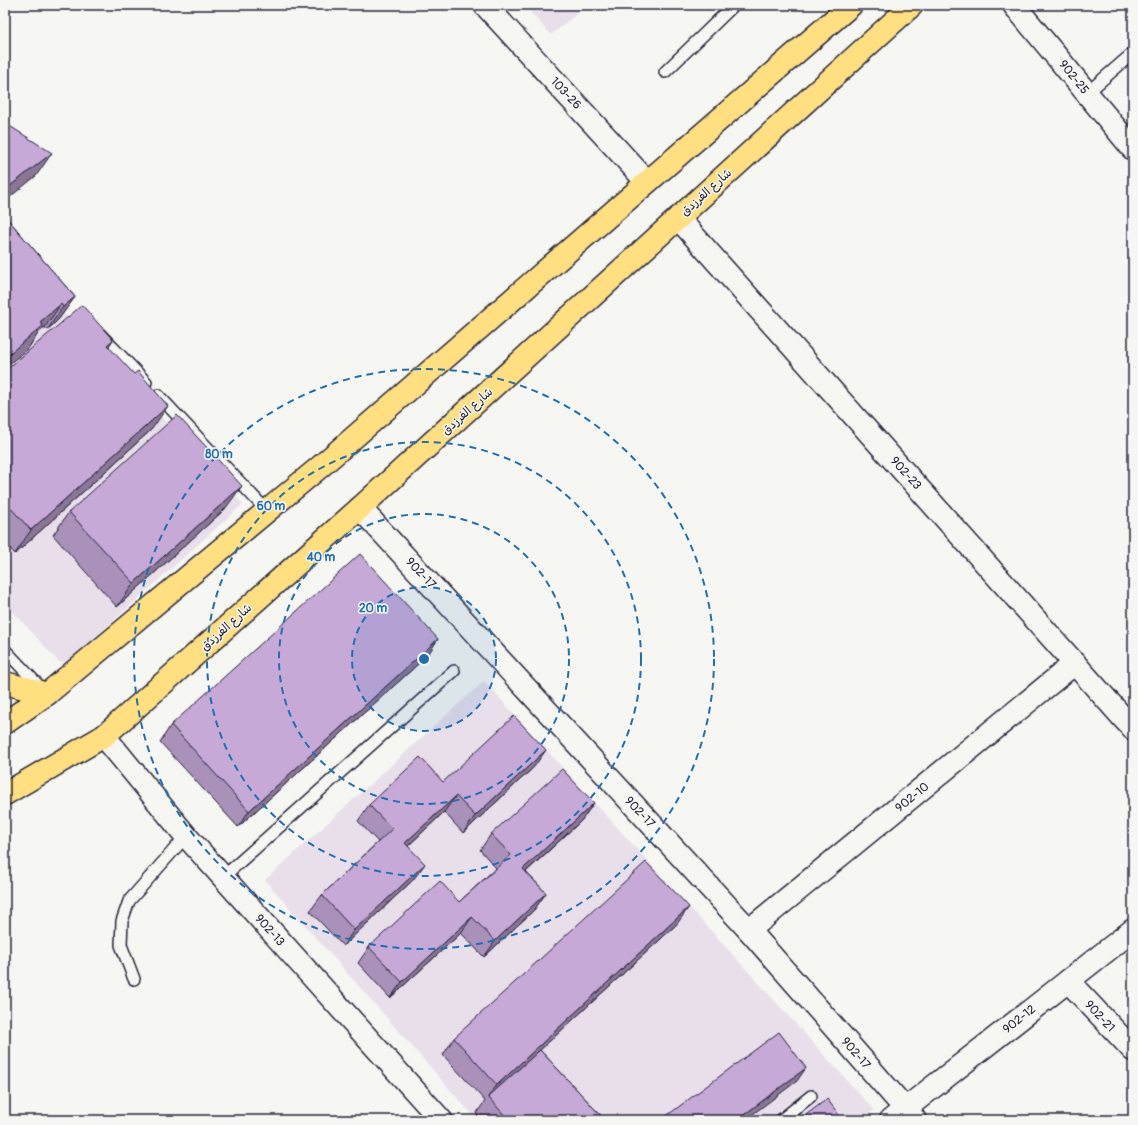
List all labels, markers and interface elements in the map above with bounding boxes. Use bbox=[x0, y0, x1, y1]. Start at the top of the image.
street label: 902-25 bbox=[1055, 57, 1092, 97]
street label: 103-26 bbox=[547, 74, 584, 113]
street label: شارع الفرزدق bbox=[678, 166, 736, 220]
street label: شارع الفرزدق bbox=[439, 385, 497, 439]
text: 80 m bbox=[205, 447, 233, 462]
street label: 902-23 bbox=[887, 454, 925, 493]
text: 60 m bbox=[257, 499, 286, 514]
text: 40 m bbox=[306, 550, 336, 565]
street label: 902-17 bbox=[402, 555, 439, 593]
street label: شارع الفرزدق bbox=[198, 601, 256, 655]
text: 20 m bbox=[359, 601, 387, 616]
centre of rings bbox=[417, 652, 431, 666]
street label: 902-10 bbox=[892, 779, 932, 816]
street label: 902-17 bbox=[621, 794, 658, 832]
street label: 902-13 bbox=[251, 911, 288, 950]
street label: 902-21 bbox=[1081, 997, 1118, 1035]
street label: 902-12 bbox=[1000, 1002, 1039, 1037]
street label: 902-17 bbox=[838, 1034, 874, 1073]

